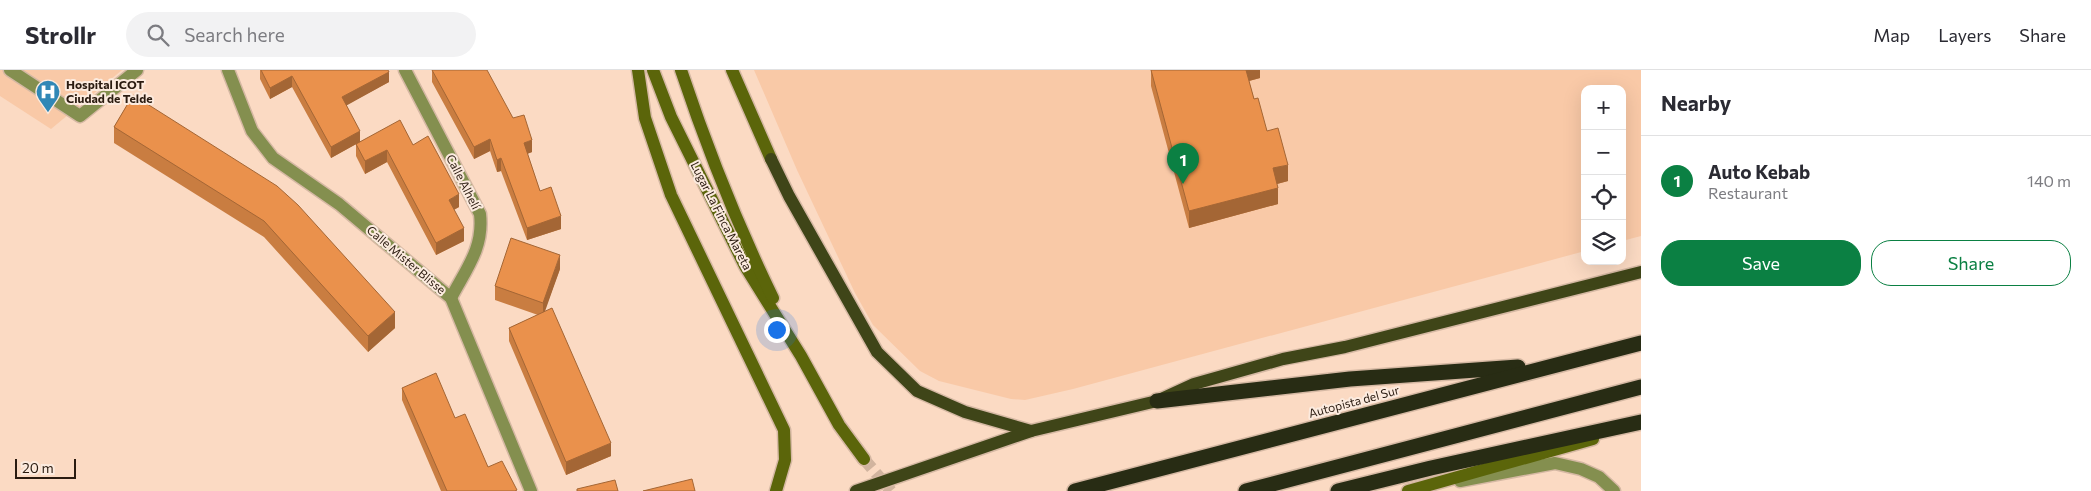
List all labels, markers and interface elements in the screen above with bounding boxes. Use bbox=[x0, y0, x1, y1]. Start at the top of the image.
search box bbox=[126, 12, 476, 57]
text: Strollr bbox=[25, 20, 96, 49]
icon: search bbox=[144, 21, 172, 49]
text: Search here bbox=[184, 23, 285, 46]
text: Map bbox=[1873, 24, 1910, 46]
text: Layers bbox=[1938, 24, 1991, 46]
text: Share bbox=[2019, 24, 2066, 46]
place label: Hospital ICOT Ciudad de Telde bbox=[66, 77, 152, 105]
hospital icon: Hospital ICOT Ciudad de Telde bbox=[35, 79, 61, 113]
map controls bbox=[1581, 85, 1626, 265]
button: + bbox=[1581, 85, 1626, 130]
text: Nearby bbox=[1661, 90, 1731, 115]
button: − bbox=[1581, 130, 1626, 175]
pin: 1 bbox=[1167, 143, 1199, 184]
street label: Calle Alhelí bbox=[444, 152, 484, 212]
street label: Lugar La Finca Mareta bbox=[688, 159, 755, 272]
text: Auto Kebab bbox=[1708, 160, 1810, 183]
text: 1 bbox=[1673, 171, 1681, 190]
text: 140 m bbox=[2027, 171, 2071, 190]
button: locate bbox=[1581, 175, 1626, 220]
text: Restaurant bbox=[1708, 183, 1788, 202]
button: layers bbox=[1581, 220, 1626, 265]
street label: Calle Mister Blisse bbox=[364, 222, 449, 296]
button: Save bbox=[1661, 240, 1861, 286]
button: Share bbox=[1871, 240, 2071, 286]
your location bbox=[764, 317, 790, 343]
street label: Autopista del Sur bbox=[1307, 382, 1401, 420]
scale bar bbox=[15, 456, 76, 479]
text: 20 m bbox=[22, 459, 54, 476]

